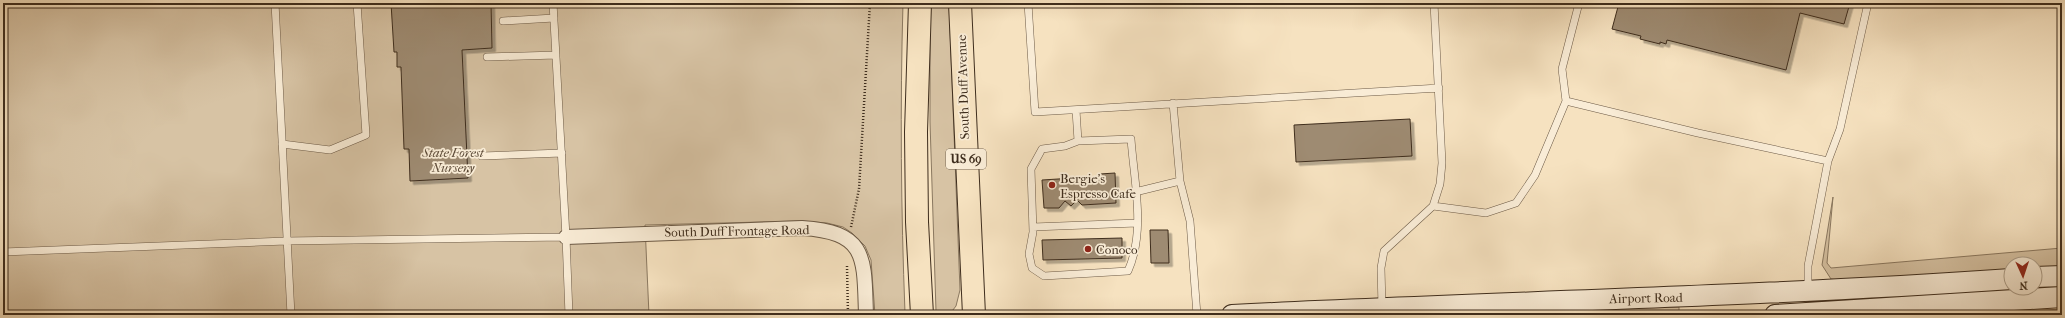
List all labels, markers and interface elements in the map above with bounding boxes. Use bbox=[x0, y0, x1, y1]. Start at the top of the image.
street label: South Duff Avenue bbox=[954, 34, 972, 140]
park label: State Forest Nursery bbox=[421, 145, 485, 175]
road number: US 69 bbox=[946, 149, 986, 169]
place label: Bergie's Espresso Cafe bbox=[1060, 171, 1136, 201]
marker: Bergie's Espresso Cafe bbox=[1047, 180, 1057, 190]
street label: South Duff Frontage Road bbox=[664, 222, 811, 240]
place label: Conoco bbox=[1096, 242, 1138, 257]
marker: Conoco bbox=[1083, 244, 1093, 254]
north arrow bbox=[2003, 256, 2043, 296]
text: N bbox=[2018, 279, 2028, 292]
street label: Airport Road bbox=[1608, 290, 1684, 306]

